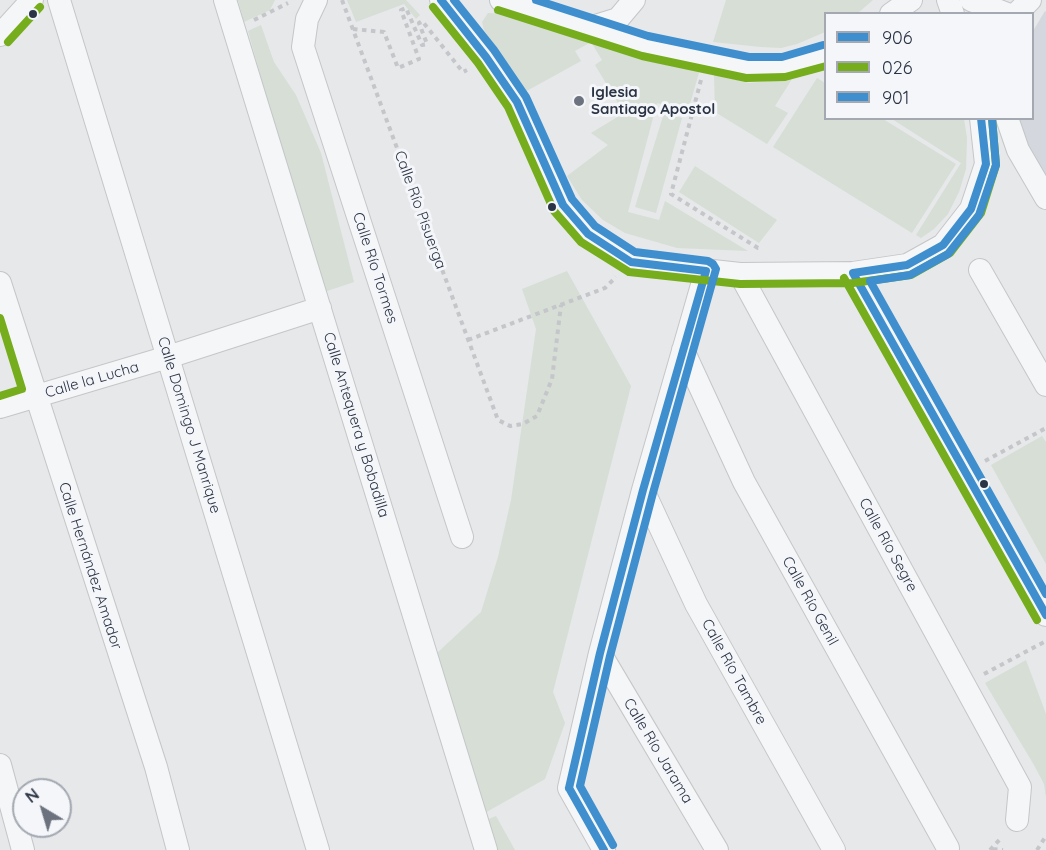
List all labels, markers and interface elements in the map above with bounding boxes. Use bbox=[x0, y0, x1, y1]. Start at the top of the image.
unlabelled marker bbox=[27, 8, 39, 20]
legend bbox=[824, 12, 1034, 120]
text: 906 bbox=[882, 26, 912, 49]
text: 026 bbox=[882, 56, 912, 79]
place label: Iglesia Santiago Apostol bbox=[591, 83, 715, 118]
text: 901 bbox=[882, 86, 909, 109]
marker: Iglesia Santiago Apostol bbox=[572, 94, 586, 108]
street label: Calle Río Pisuerga bbox=[390, 148, 450, 272]
unlabelled marker bbox=[546, 201, 558, 213]
street label: Calle Río Tormes bbox=[349, 210, 401, 326]
street label: Calle Antequera y Bobadilla bbox=[319, 330, 393, 520]
street label: Calle Domingo J Manrique bbox=[154, 334, 224, 516]
street label: Calle la Lucha bbox=[43, 358, 141, 402]
unlabelled marker bbox=[978, 478, 990, 490]
street label: Calle Hernández Amador bbox=[54, 480, 126, 652]
street label: Calle Río Segre bbox=[855, 495, 921, 595]
street label: Calle Río Genil bbox=[778, 553, 842, 649]
street label: Calle Río Tambre bbox=[698, 616, 770, 728]
street label: Calle Río Jarama bbox=[619, 695, 697, 807]
north arrow bbox=[12, 778, 72, 838]
text: N bbox=[21, 784, 43, 807]

